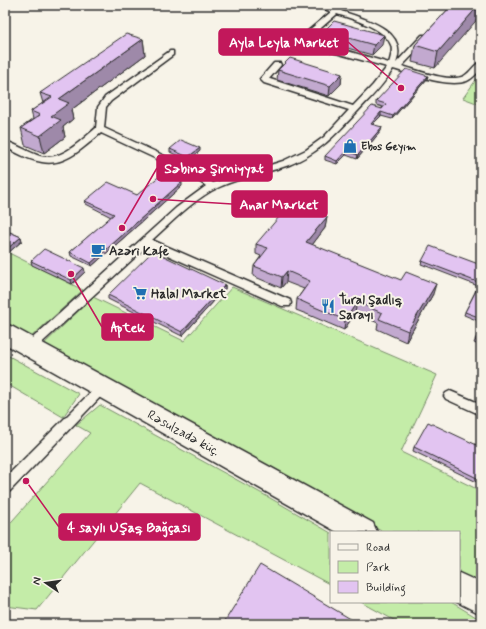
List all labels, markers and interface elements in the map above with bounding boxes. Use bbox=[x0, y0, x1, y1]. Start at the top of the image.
callout: Ayla Leyla Market bbox=[219, 29, 348, 55]
text: Ayla Leyla Market bbox=[229, 34, 339, 52]
shop icon: Ebos Geyim bbox=[342, 138, 358, 154]
place label: Ebos Geyim bbox=[361, 140, 417, 154]
callout: Səbinə Şirniyyat bbox=[157, 155, 272, 181]
text: Səbinə Şirniyyat bbox=[164, 160, 264, 178]
callout: Anar Market bbox=[232, 191, 327, 217]
text: Anar Market bbox=[239, 196, 319, 214]
cafe icon: Azəri Kafe bbox=[90, 242, 106, 258]
place label: Azəri Kafe bbox=[109, 243, 169, 260]
supermarket icon: Halal Market bbox=[132, 285, 148, 301]
place label: Halal Market bbox=[151, 286, 227, 303]
place label: Tural Şadlıq Sarayı bbox=[339, 292, 402, 324]
restaurant icon: Tural Şadlıq Sarayı bbox=[320, 298, 336, 314]
callout: Aptek bbox=[102, 314, 153, 340]
text: Aptek bbox=[111, 319, 145, 339]
street label: Rəsulzadə küç. bbox=[144, 406, 223, 460]
callout: 4 saylı Uşaq Bağçası bbox=[59, 514, 200, 540]
text: 4 saylı Uşaq Bağçası bbox=[67, 519, 191, 538]
legend bbox=[330, 531, 460, 603]
text: Road bbox=[366, 540, 390, 556]
text: Park bbox=[366, 560, 390, 576]
north arrow bbox=[26, 563, 66, 603]
text: N bbox=[30, 576, 45, 586]
text: Building bbox=[366, 580, 406, 597]

